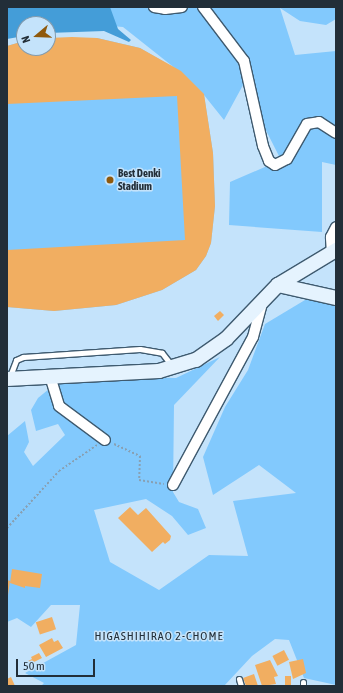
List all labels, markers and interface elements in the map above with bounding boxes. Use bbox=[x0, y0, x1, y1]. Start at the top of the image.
north arrow bbox=[16, 16, 56, 56]
text: N bbox=[19, 35, 32, 45]
place label: Best Denki Stadium bbox=[118, 167, 161, 193]
marker: Best Denki Stadium bbox=[105, 175, 115, 185]
district label: HIGASHIHIRAO 2-CHOME bbox=[94, 630, 224, 644]
scale bar bbox=[18, 651, 97, 677]
text: 50 m bbox=[23, 659, 45, 673]

